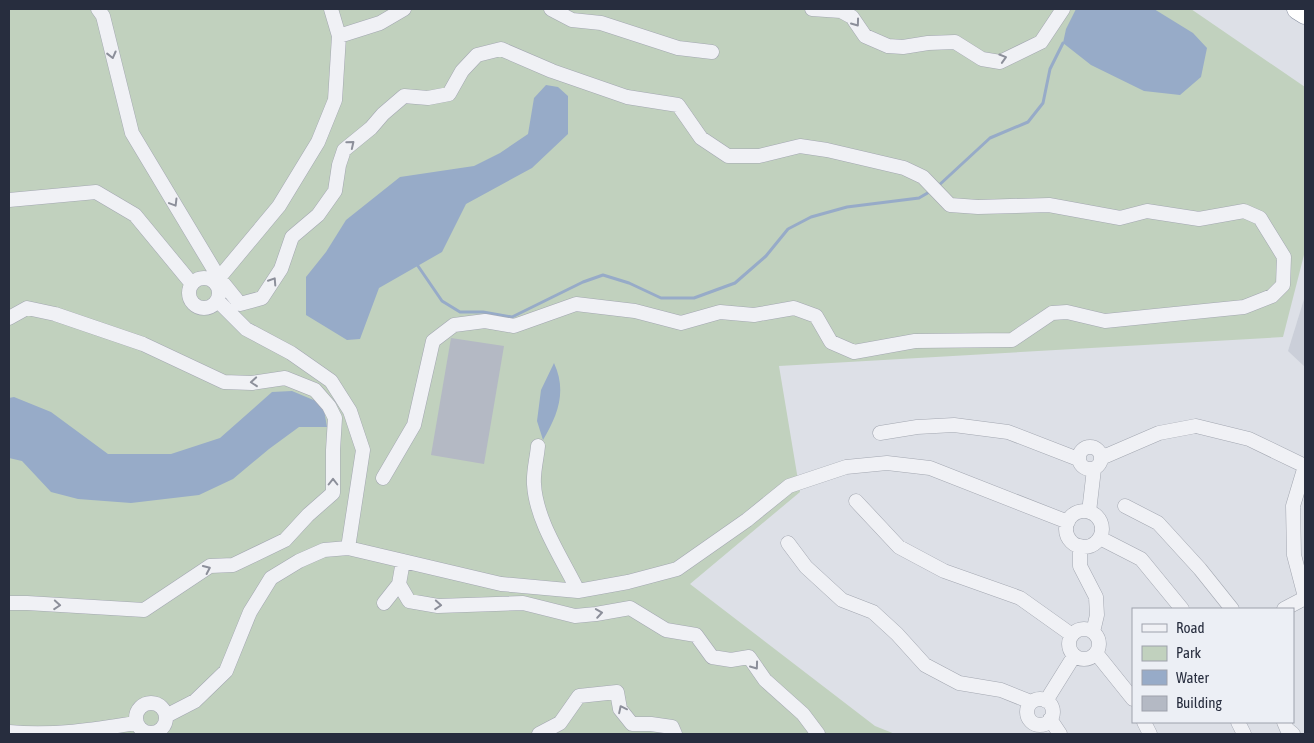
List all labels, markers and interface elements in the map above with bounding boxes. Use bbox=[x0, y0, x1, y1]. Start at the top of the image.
one-way arrow bbox=[850, 17, 858, 26]
one-way arrow bbox=[107, 50, 117, 58]
one-way arrow bbox=[998, 54, 1007, 64]
one-way arrow bbox=[345, 142, 354, 150]
one-way arrow bbox=[168, 198, 178, 207]
one-way arrow bbox=[267, 277, 276, 287]
one-way arrow bbox=[250, 377, 258, 388]
one-way arrow bbox=[328, 478, 338, 486]
one-way arrow bbox=[202, 566, 211, 576]
one-way arrow bbox=[54, 599, 62, 610]
one-way arrow bbox=[434, 600, 442, 611]
one-way arrow bbox=[595, 608, 603, 619]
legend bbox=[1132, 608, 1294, 723]
text: Road bbox=[1176, 619, 1205, 636]
text: Park bbox=[1176, 644, 1201, 661]
one-way arrow bbox=[749, 660, 758, 670]
text: Water bbox=[1176, 669, 1209, 686]
text: Building bbox=[1176, 694, 1222, 711]
one-way arrow bbox=[618, 705, 629, 714]

